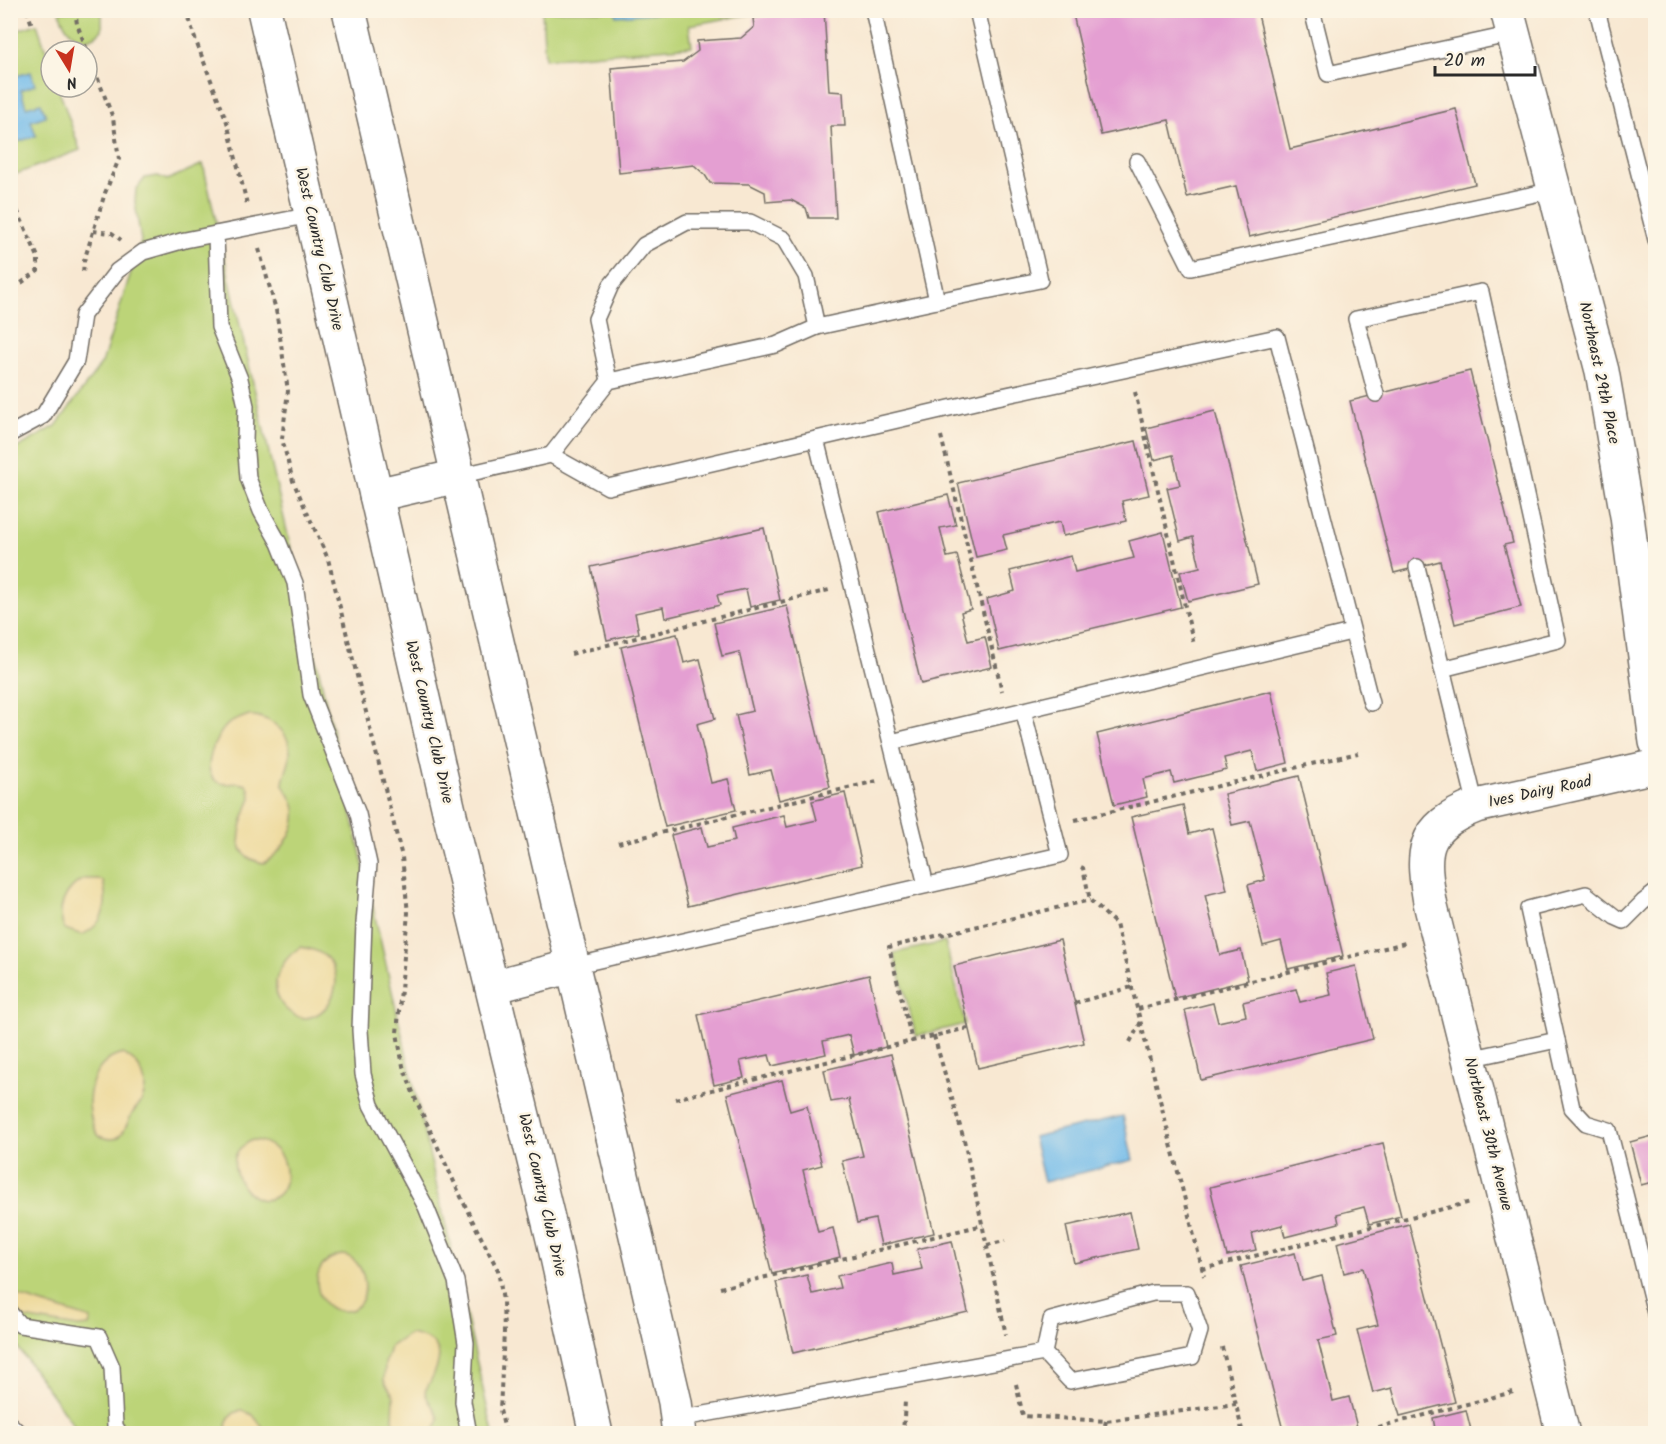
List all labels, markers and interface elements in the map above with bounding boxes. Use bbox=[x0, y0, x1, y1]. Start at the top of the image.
north arrow bbox=[39, 39, 99, 99]
scale bar bbox=[1435, 39, 1536, 77]
text: 20 m bbox=[1444, 47, 1485, 76]
text: N bbox=[64, 69, 79, 95]
street label: West Country Club Drive bbox=[288, 165, 350, 333]
street label: Northeast 29th Place bbox=[1572, 299, 1626, 447]
street label: West Country Club Drive bbox=[398, 638, 460, 806]
street label: Ives Dairy Road bbox=[1486, 769, 1595, 815]
street label: Northeast 30th Avenue bbox=[1457, 1054, 1519, 1214]
street label: West Country Club Drive bbox=[511, 1111, 573, 1279]

